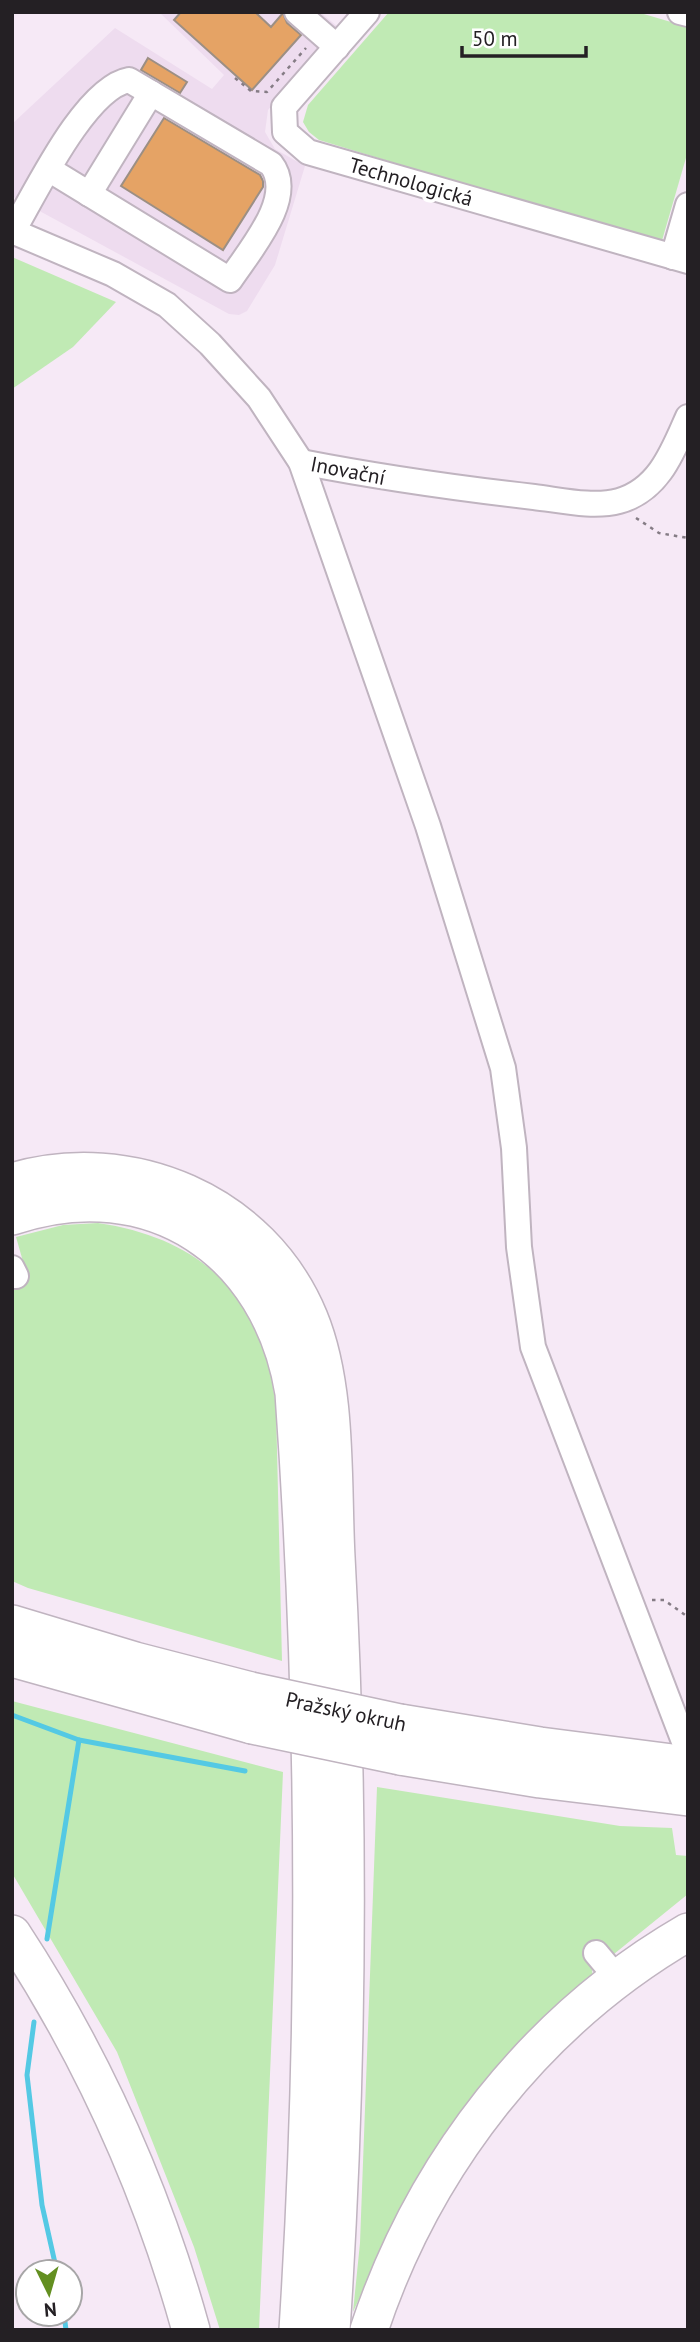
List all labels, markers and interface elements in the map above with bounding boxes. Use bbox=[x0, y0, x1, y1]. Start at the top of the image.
scale bar bbox=[462, 14, 586, 58]
text: 50 m bbox=[472, 25, 518, 52]
street label: Technologická bbox=[346, 151, 476, 212]
street label: Inovační bbox=[308, 450, 388, 491]
street label: Pražský okruh bbox=[283, 1686, 409, 1737]
north arrow bbox=[14, 2258, 84, 2328]
text: N bbox=[43, 2297, 58, 2322]

